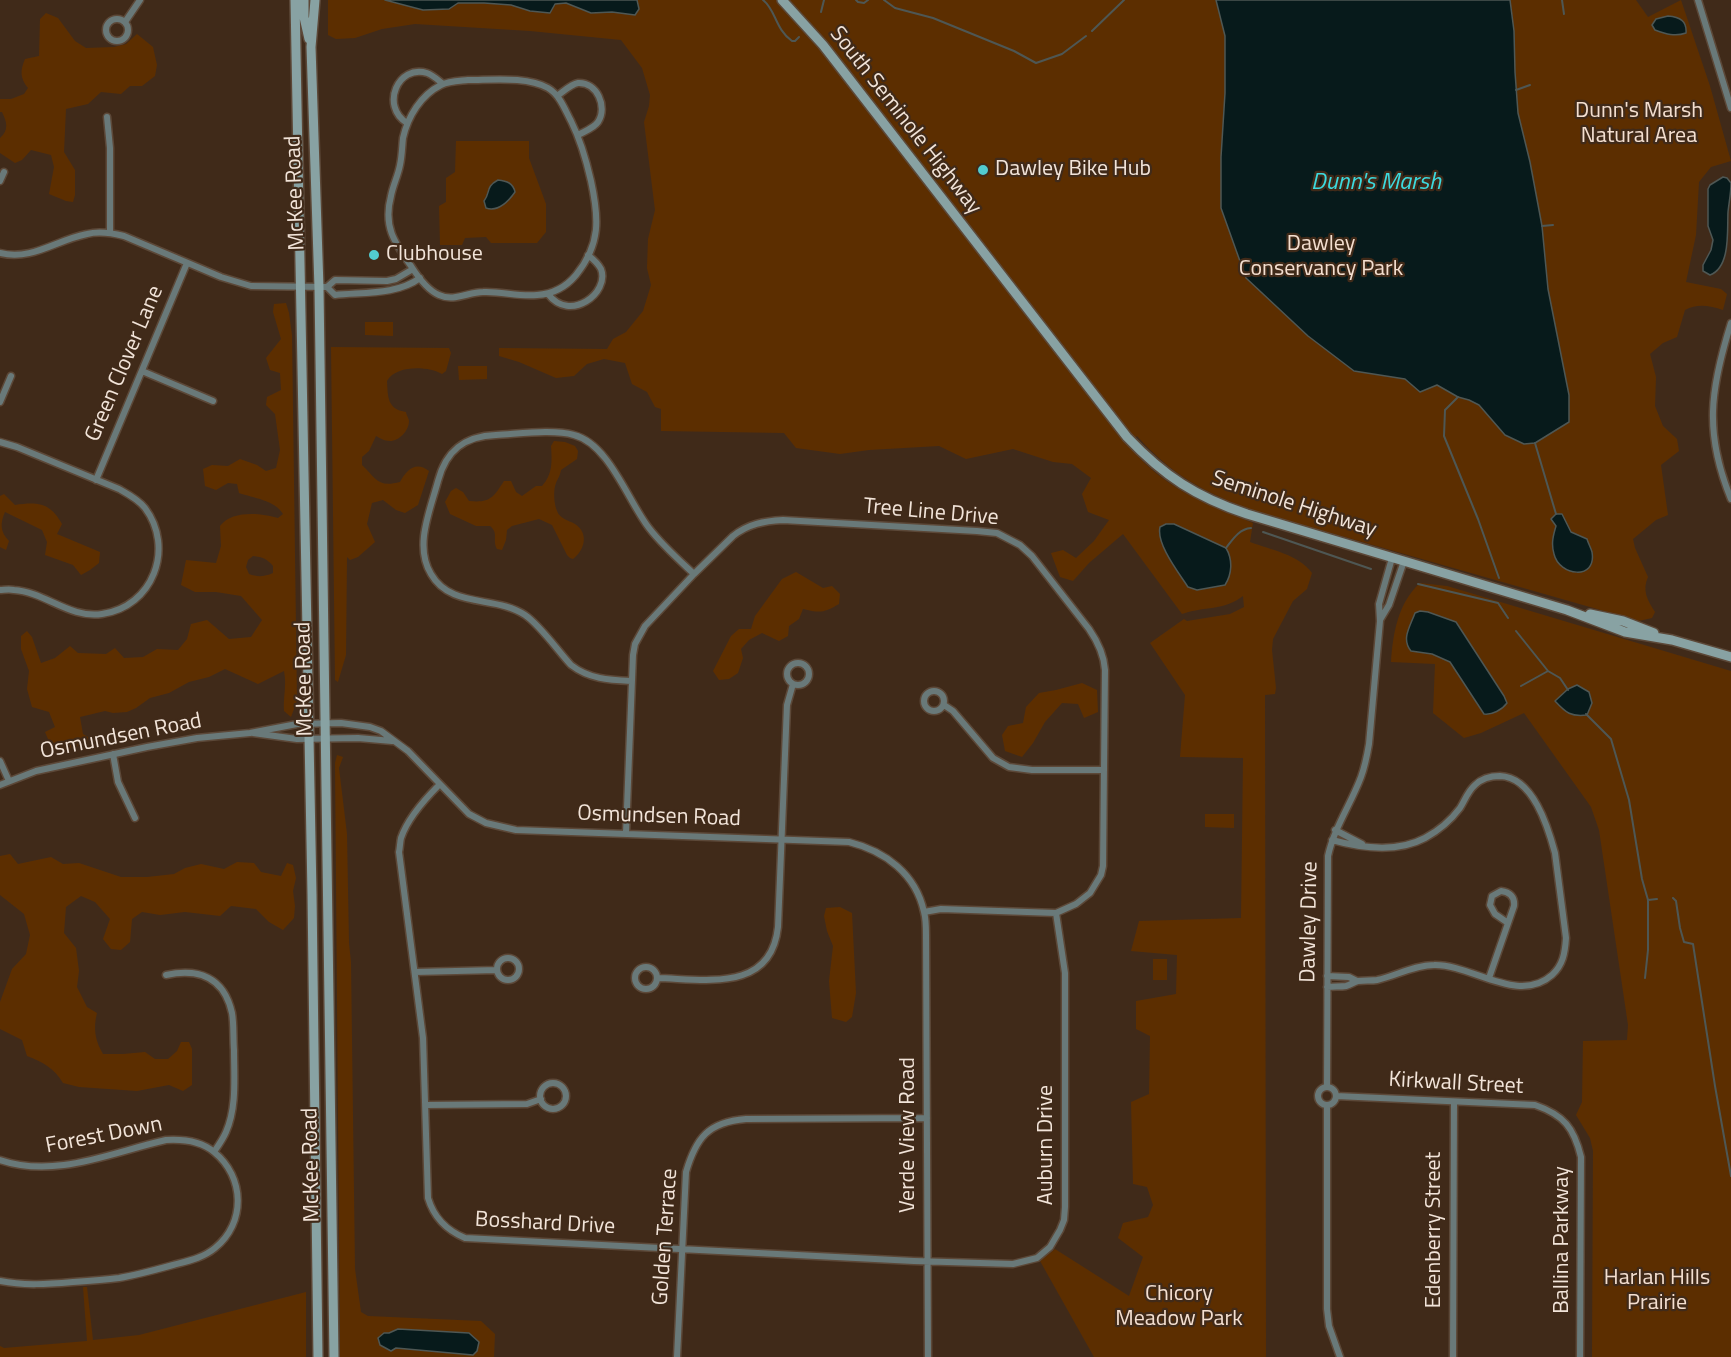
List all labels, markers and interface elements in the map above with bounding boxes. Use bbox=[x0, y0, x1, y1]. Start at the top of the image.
street label: South Seminole Highway bbox=[823, 22, 987, 220]
park label: Dunn's Marsh Natural Area bbox=[1575, 99, 1703, 150]
street label: McKee Road bbox=[281, 135, 311, 251]
place label: Dawley Bike Hub bbox=[995, 157, 1151, 183]
marker: Dawley Bike Hub bbox=[976, 163, 990, 177]
water label: Dunn's Marsh bbox=[1311, 169, 1441, 197]
park label: Dawley Conservancy Park bbox=[1239, 232, 1403, 284]
place label: Clubhouse bbox=[386, 242, 483, 268]
marker: Clubhouse bbox=[367, 248, 381, 262]
street label: Green Clover Lane bbox=[80, 282, 170, 446]
street label: Seminole Highway bbox=[1208, 466, 1380, 544]
street label: Tree Line Drive bbox=[862, 494, 1000, 532]
street label: McKee Road bbox=[291, 621, 319, 737]
street label: Osmundsen Road bbox=[38, 708, 204, 766]
street label: Osmundsen Road bbox=[577, 801, 741, 833]
street label: Dawley Drive bbox=[1296, 861, 1324, 983]
street label: Verde View Road bbox=[896, 1057, 922, 1213]
street label: Kirkwall Street bbox=[1388, 1067, 1524, 1101]
street label: Auburn Drive bbox=[1034, 1085, 1060, 1205]
street label: McKee Road bbox=[298, 1107, 326, 1223]
street label: Forest Down bbox=[43, 1112, 165, 1160]
street label: Edenberry Street bbox=[1422, 1152, 1448, 1308]
street label: Ballina Parkway bbox=[1550, 1166, 1576, 1314]
street label: Golden Terrace bbox=[648, 1168, 684, 1306]
street label: Bosshard Drive bbox=[474, 1207, 616, 1241]
park label: Harlan Hills Prairie bbox=[1604, 1266, 1710, 1318]
park label: Chicory Meadow Park bbox=[1115, 1282, 1243, 1334]

